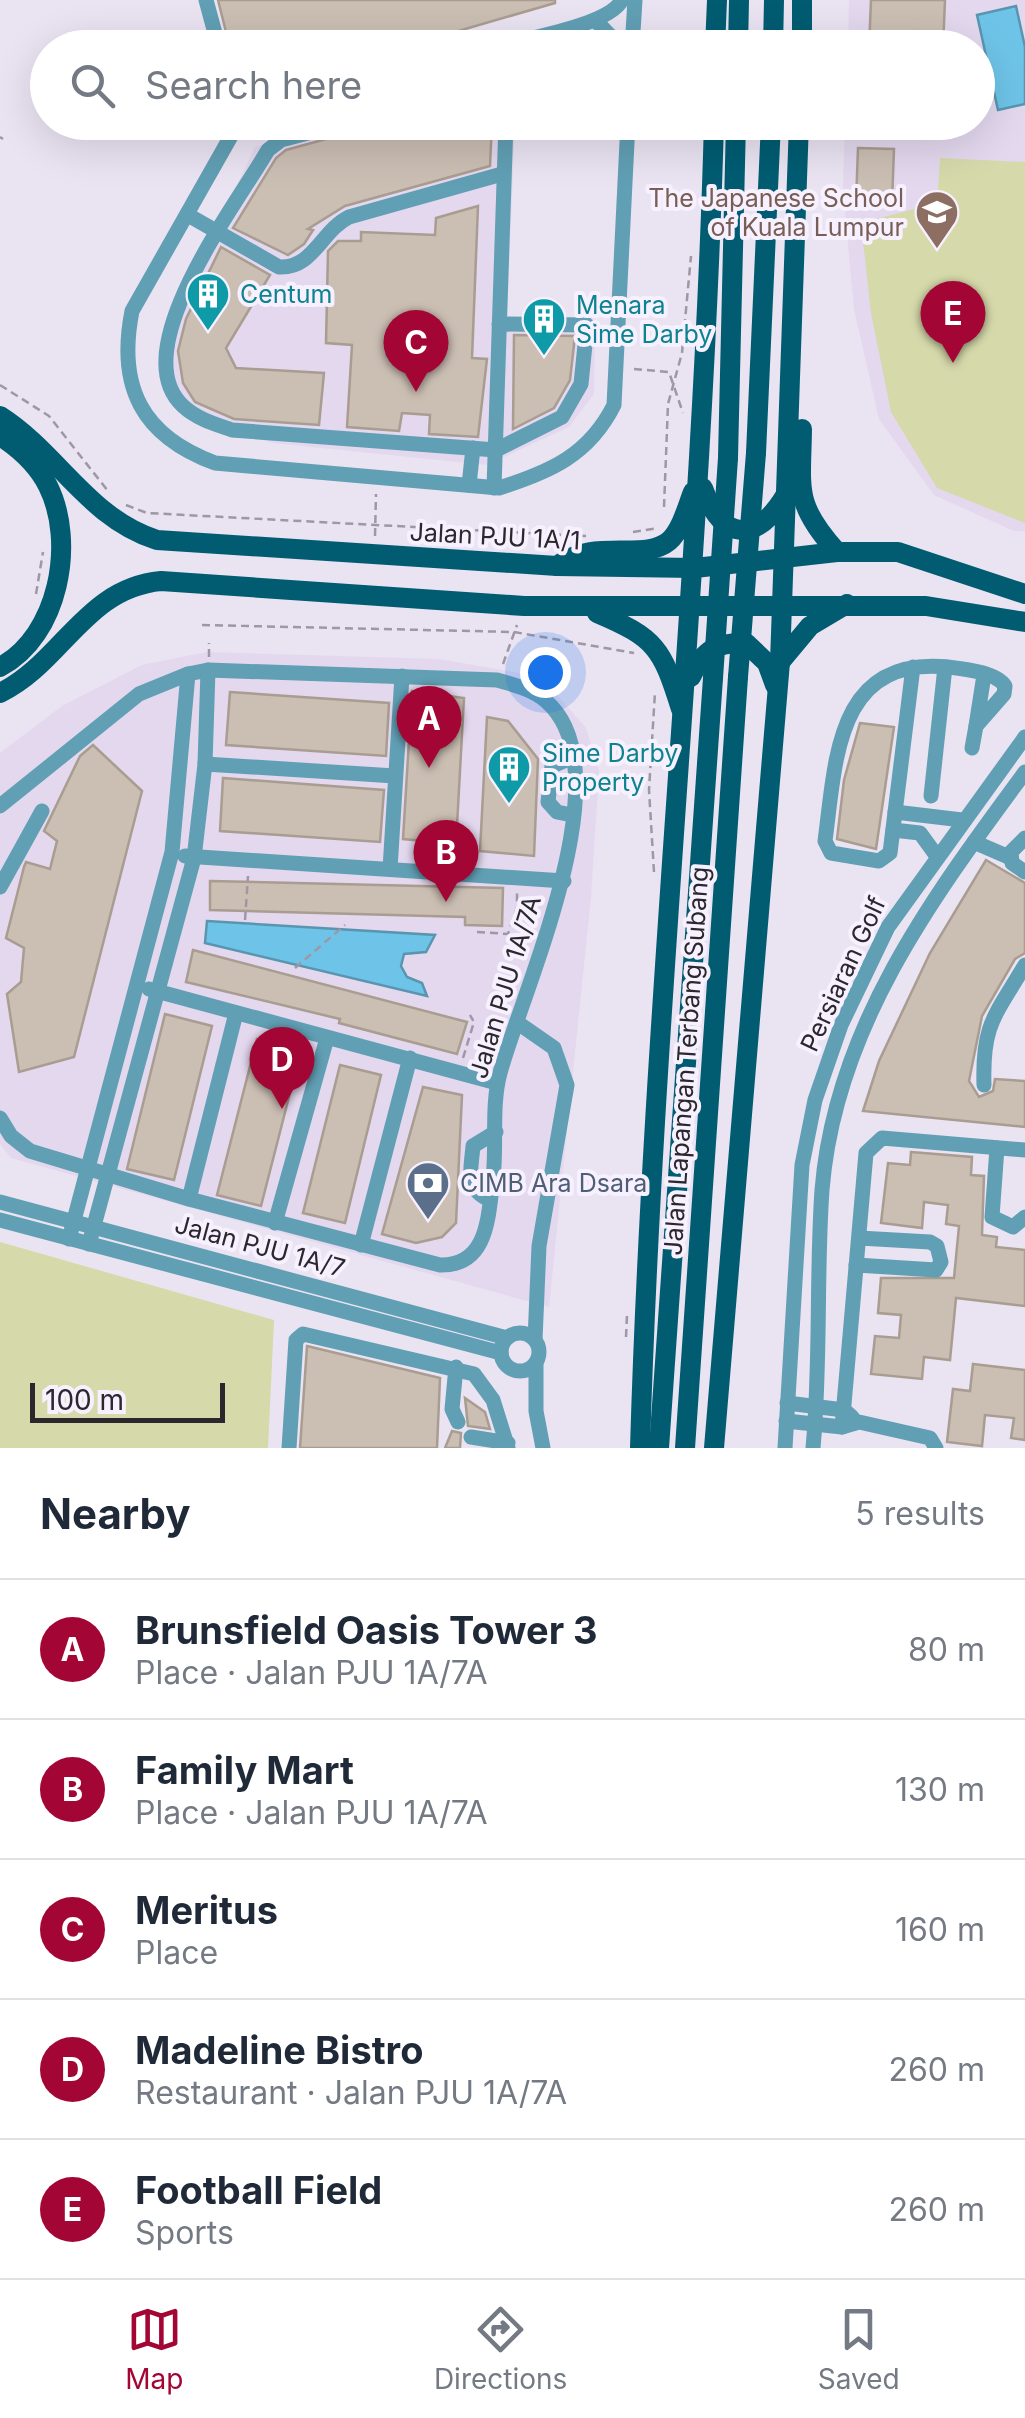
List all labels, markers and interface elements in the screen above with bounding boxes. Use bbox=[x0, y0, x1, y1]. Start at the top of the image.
search box bbox=[30, 30, 995, 140]
icon: search bbox=[65, 58, 120, 113]
text: Search here bbox=[145, 62, 362, 108]
place label: The Japanese School of Kuala Lumpur bbox=[648, 183, 904, 242]
school or university icon: The Japanese School of Kuala Lumpur bbox=[914, 189, 960, 250]
building icon: Centum bbox=[185, 271, 231, 332]
place label: Centum bbox=[240, 279, 332, 309]
pin: E bbox=[920, 280, 986, 363]
place label: Menara Sime Darby bbox=[576, 290, 712, 349]
building icon: Menara Sime Darby bbox=[521, 296, 567, 357]
pin: C bbox=[384, 310, 448, 392]
street label: Jalan PJU 1A/1 bbox=[409, 517, 581, 555]
your location bbox=[520, 647, 571, 698]
pin: A bbox=[396, 686, 462, 768]
place label: Sime Darby Property bbox=[542, 738, 678, 797]
building icon: Sime Darby Property bbox=[486, 744, 532, 805]
pin: B bbox=[414, 820, 478, 902]
street label: Jalan Lapangan Terbang Subang bbox=[657, 866, 715, 1256]
street label: Jalan PJU 1A/7A bbox=[463, 892, 547, 1082]
street label: Persiaran Golf bbox=[794, 892, 892, 1056]
pin: D bbox=[250, 1026, 314, 1109]
bank icon: CIMB Ara Dsara bbox=[405, 1160, 451, 1221]
place label: CIMB Ara Dsara bbox=[460, 1168, 647, 1198]
street label: Jalan PJU 1A/7 bbox=[172, 1209, 348, 1283]
scale bar bbox=[30, 1378, 225, 1422]
text: 100 m bbox=[45, 1383, 124, 1417]
text: Nearby bbox=[40, 1488, 191, 1539]
text: 5 results bbox=[855, 1494, 985, 1533]
text: Brunsfield Oasis Tower 3 bbox=[135, 1607, 598, 1653]
text: A bbox=[61, 1630, 84, 1669]
text: 80 m bbox=[908, 1630, 985, 1669]
text: Place · Jalan PJU 1A/7A bbox=[135, 1653, 488, 1692]
text: Family Mart bbox=[135, 1747, 354, 1793]
text: B bbox=[62, 1770, 83, 1809]
text: 130 m bbox=[895, 1770, 985, 1809]
text: Place · Jalan PJU 1A/7A bbox=[135, 1793, 488, 1832]
text: Meritus bbox=[135, 1887, 278, 1933]
text: C bbox=[61, 1910, 84, 1949]
text: 160 m bbox=[895, 1910, 985, 1949]
text: Place bbox=[135, 1933, 218, 1972]
text: Madeline Bistro bbox=[135, 2027, 423, 2073]
text: D bbox=[61, 2050, 84, 2089]
text: 260 m bbox=[888, 2050, 985, 2089]
text: Restaurant · Jalan PJU 1A/7A bbox=[135, 2073, 567, 2112]
text: Football Field bbox=[135, 2167, 382, 2213]
text: E bbox=[63, 2190, 82, 2229]
text: 260 m bbox=[888, 2190, 985, 2229]
text: Sports bbox=[135, 2213, 234, 2252]
tab: Map bbox=[125, 2302, 183, 2396]
tab: Directions bbox=[434, 2302, 567, 2396]
tab: Saved bbox=[818, 2302, 900, 2396]

